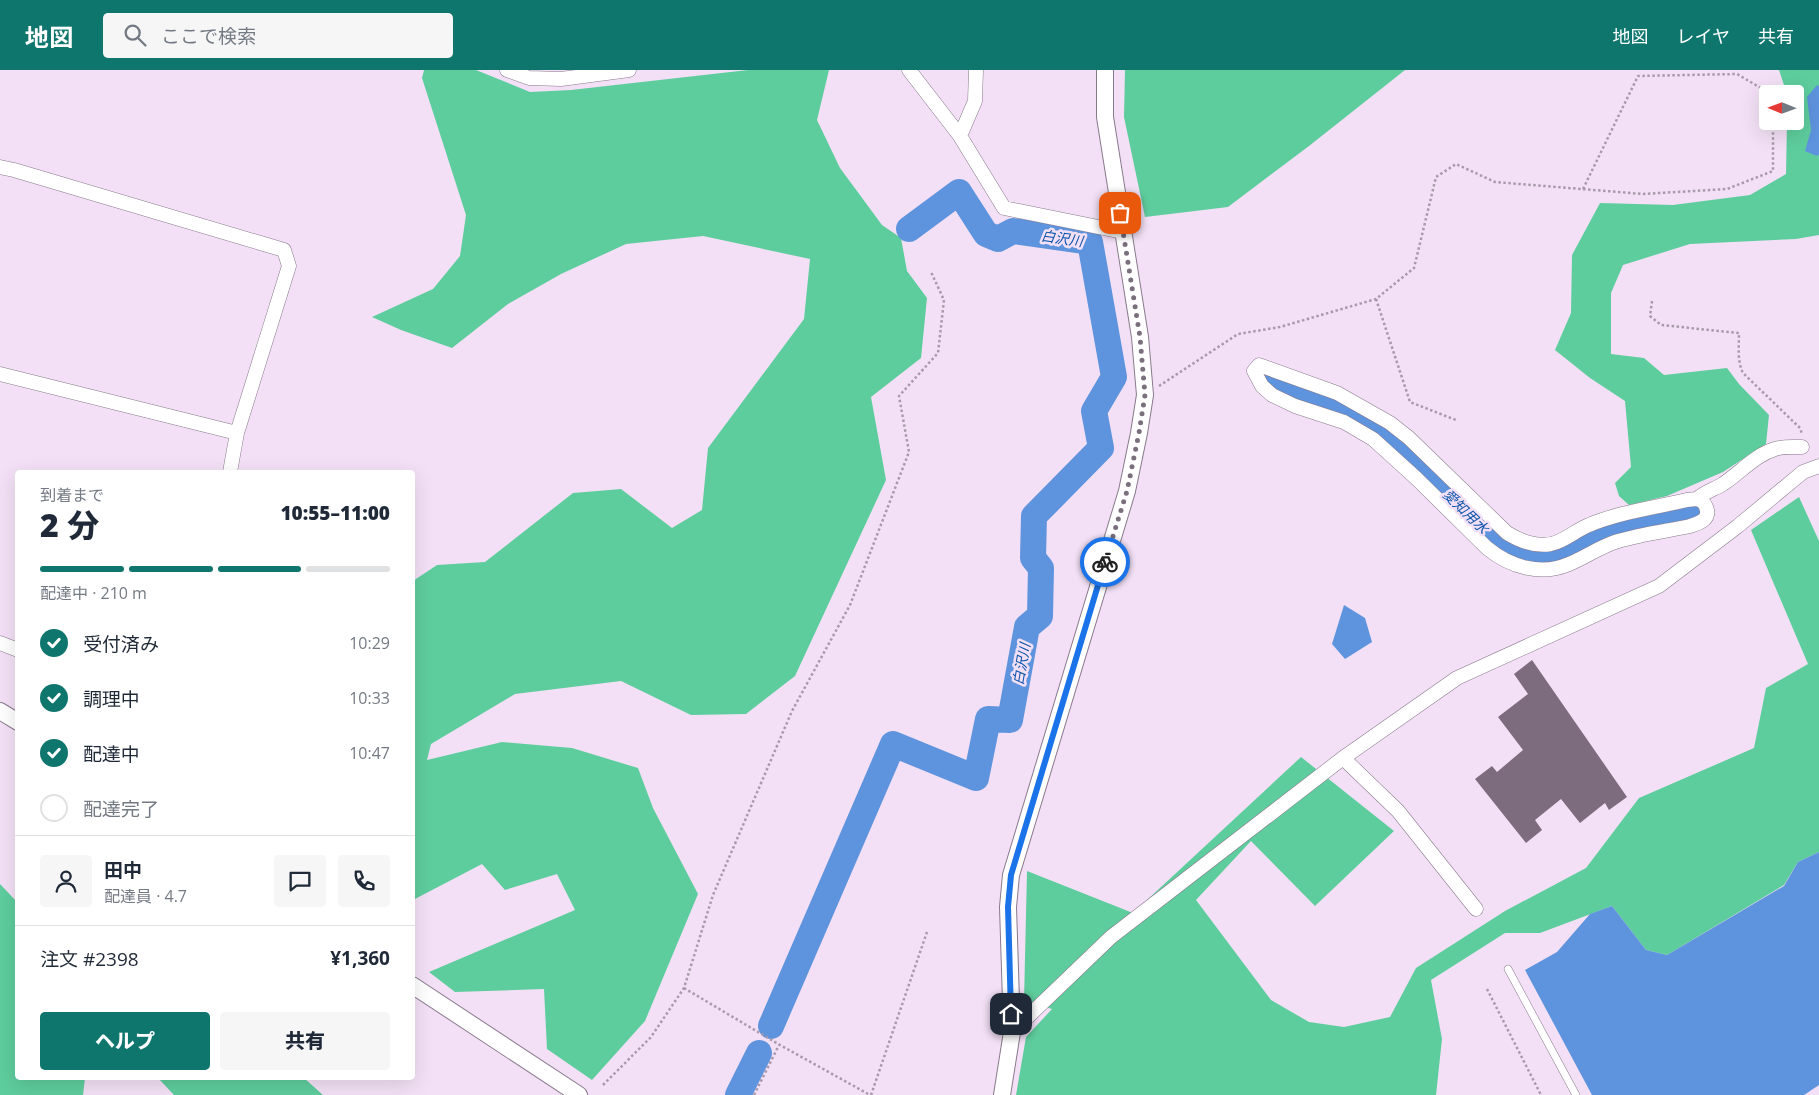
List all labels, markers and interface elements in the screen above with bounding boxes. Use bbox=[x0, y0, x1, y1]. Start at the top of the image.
search box bbox=[103, 13, 453, 58]
text: 地図 bbox=[25, 20, 73, 53]
icon: search bbox=[121, 21, 149, 49]
text: ここで検索 bbox=[161, 23, 256, 49]
text: 地図 bbox=[1613, 24, 1649, 48]
text: レイヤ bbox=[1677, 24, 1730, 48]
text: 共有 bbox=[1758, 24, 1794, 48]
north arrow bbox=[1759, 85, 1804, 130]
map controls bbox=[1759, 85, 1804, 130]
pin bbox=[1099, 192, 1141, 234]
icon: bag bbox=[1106, 199, 1134, 227]
water label: 白沢川 bbox=[1040, 226, 1086, 251]
text: 到着まで bbox=[40, 484, 104, 506]
water label: 愛知用水 bbox=[1439, 485, 1494, 539]
text: 10:55–11:00 bbox=[280, 500, 390, 526]
text: 2 分 bbox=[40, 503, 99, 546]
courier bbox=[1080, 537, 1130, 587]
icon: bike bbox=[1091, 548, 1119, 576]
text: 配達中 · 210 m bbox=[40, 582, 147, 604]
icon: check bbox=[40, 629, 68, 657]
text: 受付済み bbox=[83, 631, 159, 657]
text: 10:29 bbox=[349, 632, 390, 654]
water label: 白沢川 bbox=[1008, 640, 1034, 686]
icon: check bbox=[40, 684, 68, 712]
text: 調理中 bbox=[83, 686, 140, 712]
text: 10:33 bbox=[349, 687, 390, 709]
icon: check bbox=[40, 739, 68, 767]
text: 配達中 bbox=[83, 741, 140, 767]
text: 10:47 bbox=[349, 742, 390, 764]
text: 配達完了 bbox=[83, 796, 159, 822]
button: person bbox=[40, 855, 92, 907]
button: chat bbox=[274, 855, 326, 907]
button: phone bbox=[338, 855, 390, 907]
text: 田中 bbox=[104, 857, 142, 883]
text: 配達員 · 4.7 bbox=[104, 885, 187, 907]
text: ¥1,360 bbox=[330, 945, 390, 971]
text: 注文 #2398 bbox=[40, 946, 139, 972]
pin bbox=[990, 993, 1032, 1035]
icon: home bbox=[997, 1000, 1025, 1028]
button: ヘルプ bbox=[40, 1012, 210, 1070]
button: 共有 bbox=[220, 1012, 390, 1070]

